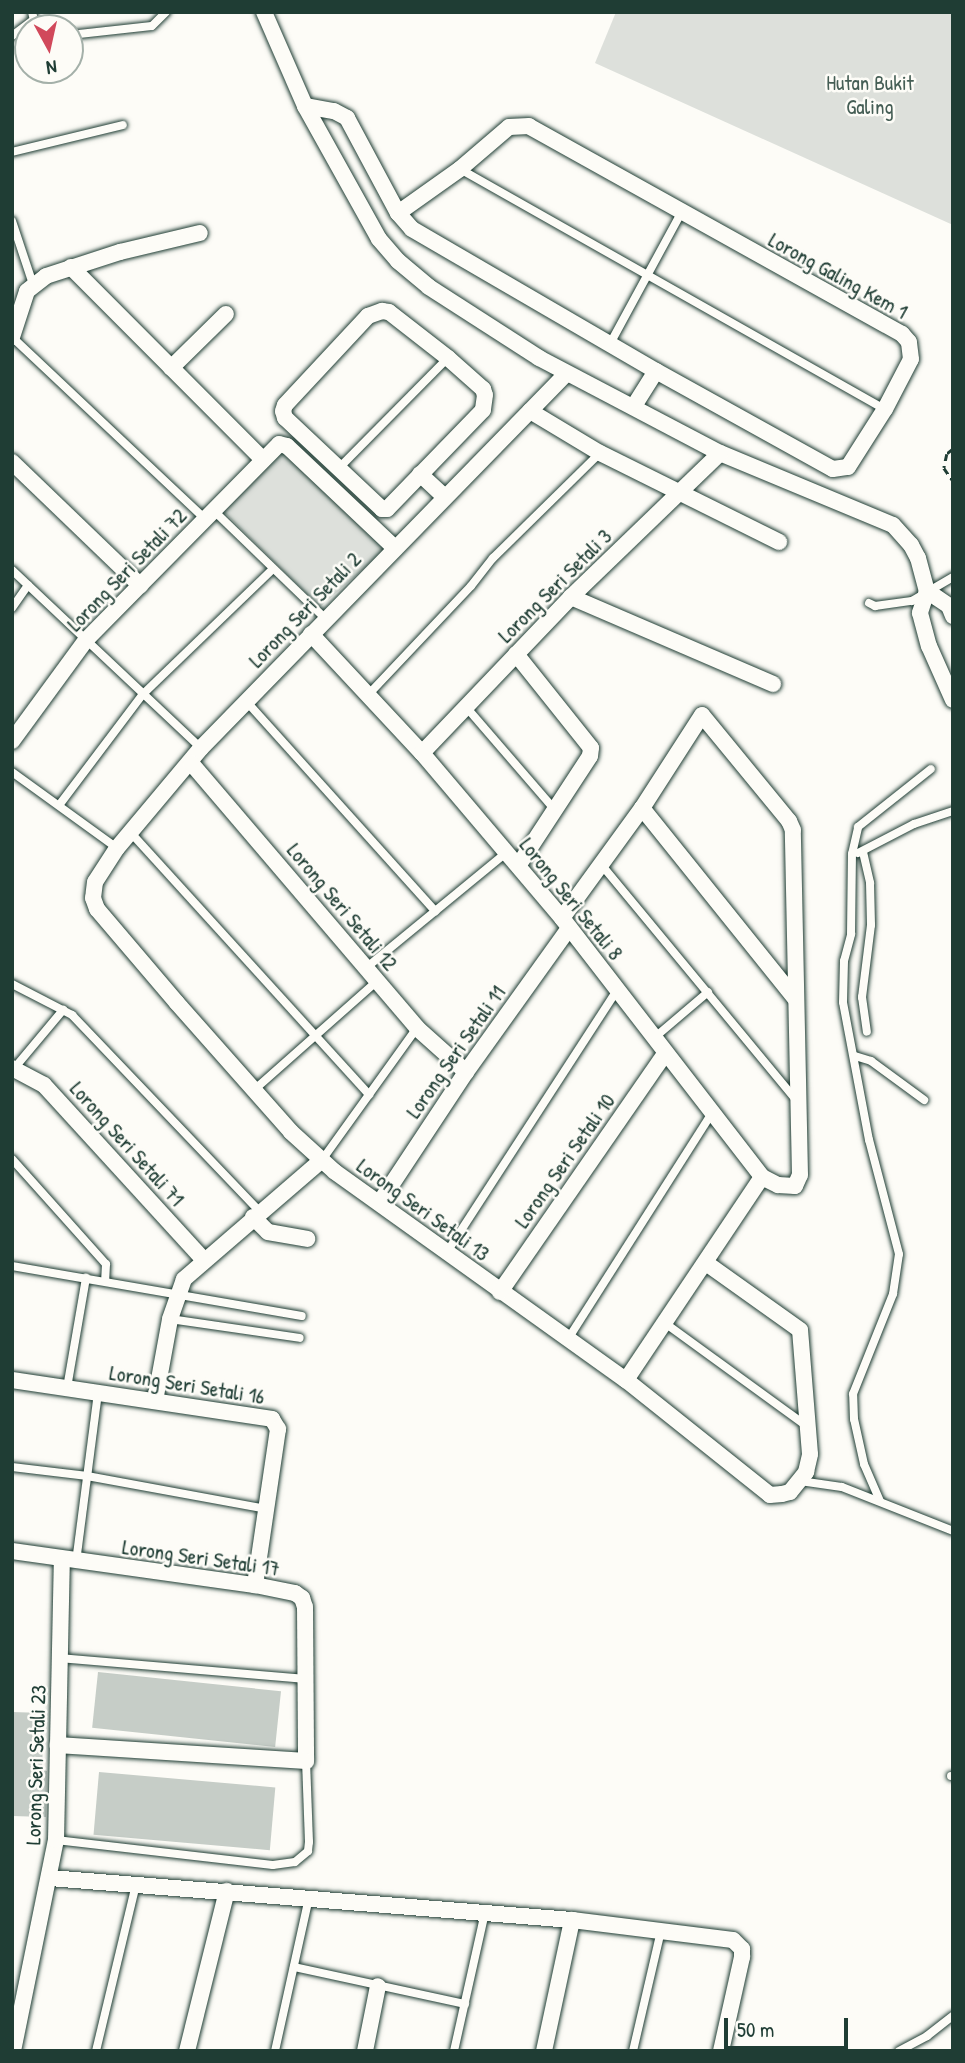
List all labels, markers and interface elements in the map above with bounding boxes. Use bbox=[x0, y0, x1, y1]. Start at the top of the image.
north arrow bbox=[14, 14, 84, 84]
text: N bbox=[45, 54, 58, 81]
park label: Hutan Bukit Galing bbox=[826, 70, 914, 120]
street label: Lorong Galing Kem 1 bbox=[764, 227, 912, 325]
street label: Lorong Seri Setali 72 bbox=[62, 503, 192, 637]
street label: Lorong Seri Setali 3 bbox=[493, 524, 617, 648]
street label: Lorong Seri Setali 2 bbox=[244, 547, 366, 673]
street label: Lorong Seri Setali 8 bbox=[514, 833, 628, 965]
street label: Lorong Seri Setali 12 bbox=[282, 838, 402, 976]
street label: Lorong Seri Setali 11 bbox=[401, 981, 511, 1123]
street label: Lorong Seri Setali 71 bbox=[65, 1077, 189, 1211]
street label: Lorong Seri Setali 10 bbox=[509, 1089, 621, 1233]
street label: Lorong Seri Setali 13 bbox=[352, 1153, 494, 1267]
street label: Lorong Seri Setali 16 bbox=[108, 1360, 266, 1410]
street label: Lorong Seri Setali 17 bbox=[121, 1534, 281, 1582]
street label: Lorong Seri Setali 23 bbox=[21, 1685, 51, 1845]
scale bar bbox=[727, 2004, 851, 2048]
text: 50 m bbox=[737, 2015, 774, 2044]

